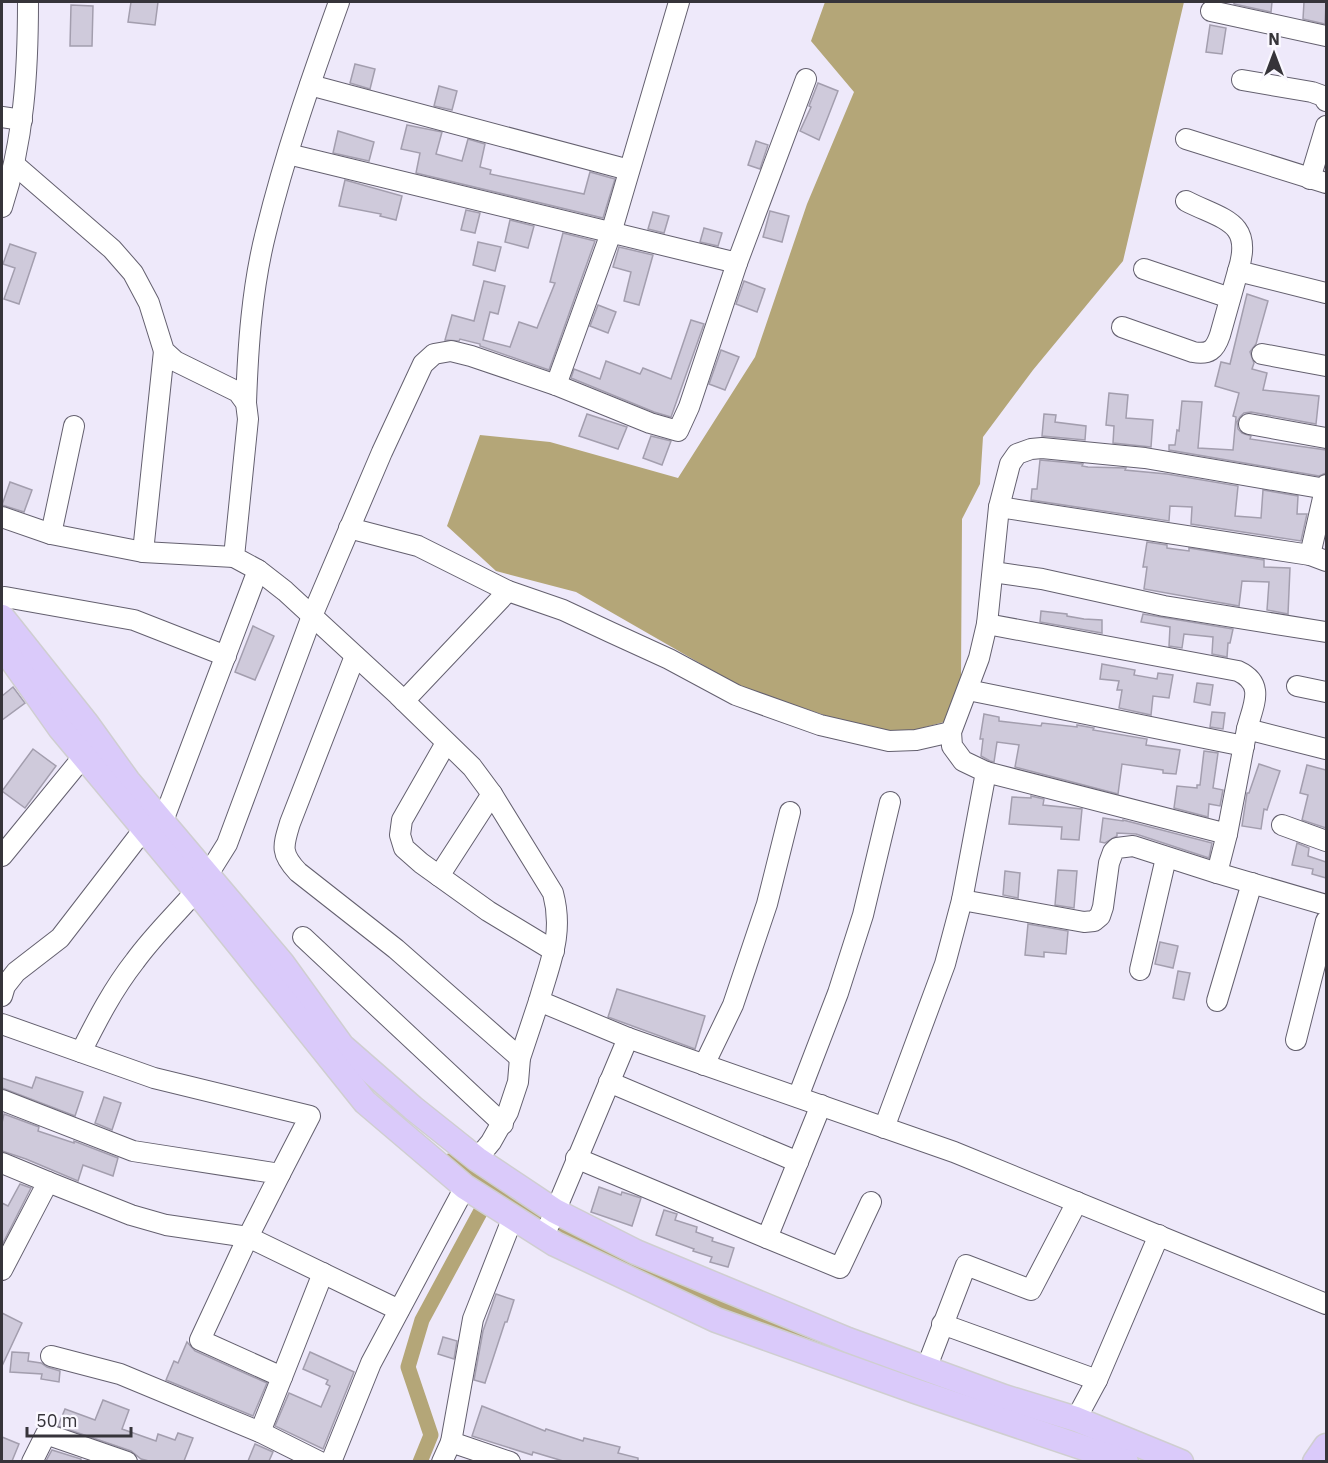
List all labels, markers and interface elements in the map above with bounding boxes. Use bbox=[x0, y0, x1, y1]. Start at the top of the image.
north arrow bbox=[1244, 24, 1304, 84]
text: N bbox=[1268, 29, 1280, 49]
scale bar bbox=[27, 1400, 130, 1438]
text: 50 m bbox=[36, 1409, 78, 1432]

